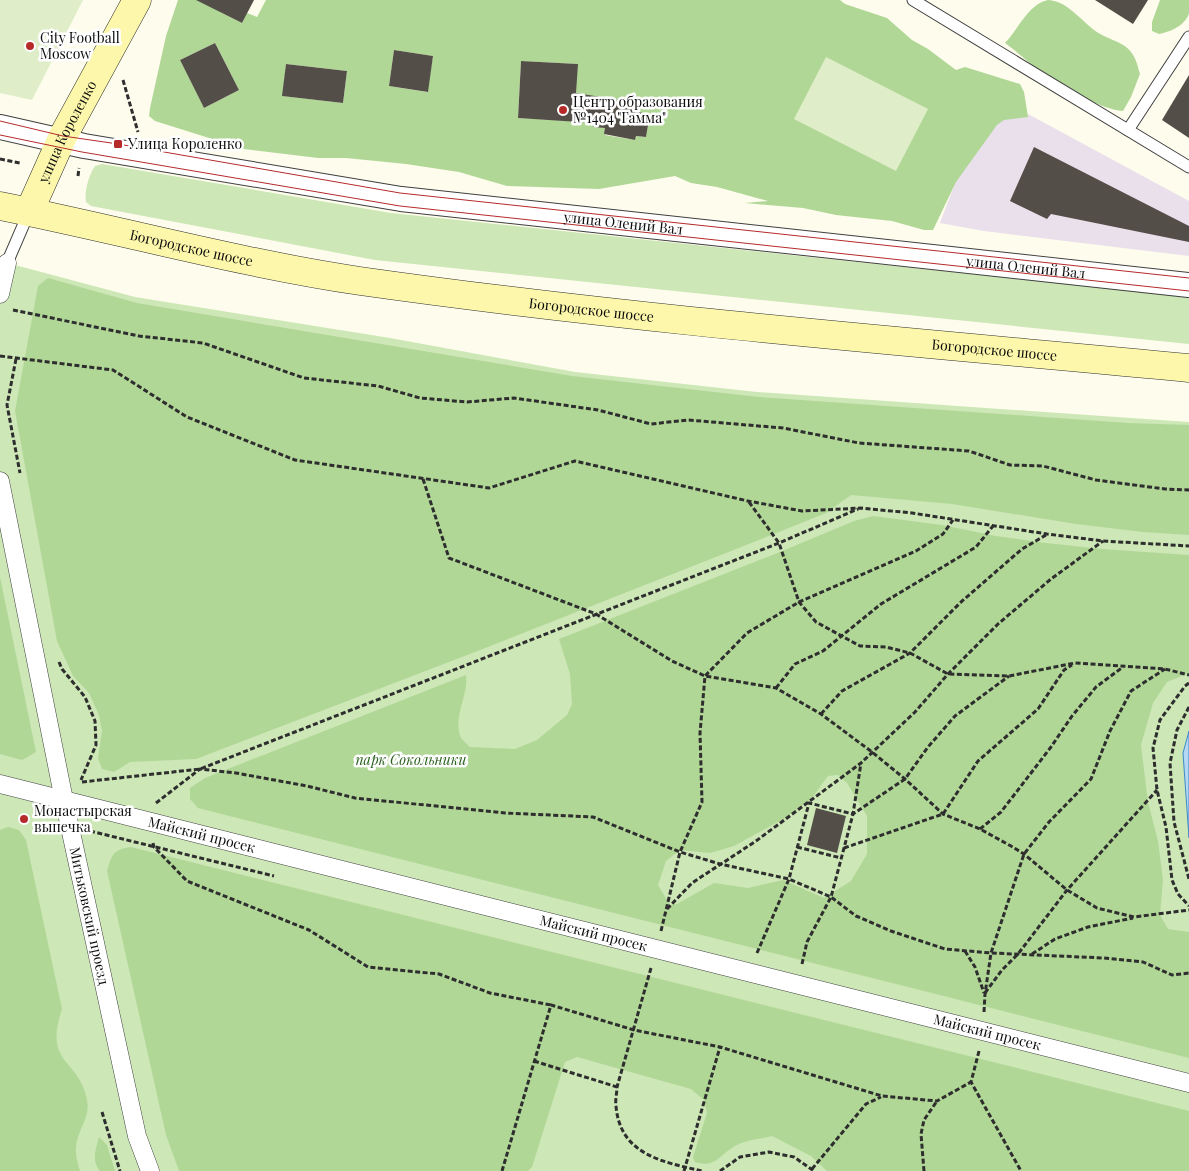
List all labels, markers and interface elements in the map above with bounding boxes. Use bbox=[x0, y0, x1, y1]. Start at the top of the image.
place label: City Football Moscow bbox=[40, 28, 120, 63]
marker: City Football Moscow bbox=[24, 40, 36, 52]
street label: улица Короленко bbox=[33, 77, 101, 187]
place label: Центр образования №1404 "Гамма" bbox=[573, 92, 703, 127]
marker: Центр образования №1404 "Гамма" bbox=[557, 104, 569, 116]
place label: Улица Короленко bbox=[127, 134, 243, 153]
marker: Улица Короленко bbox=[112, 138, 124, 150]
street label: улица Олений Вал bbox=[562, 207, 684, 239]
street label: Богородское шоссе bbox=[128, 225, 255, 270]
street label: улица Олений Вал bbox=[964, 251, 1086, 283]
street label: Богородское шоссе bbox=[528, 293, 655, 326]
street label: Богородское шоссе bbox=[931, 334, 1058, 365]
park label: парк Сокольники bbox=[355, 750, 467, 769]
place label: Монастырская выпечка bbox=[34, 801, 132, 836]
street label: Майский просек bbox=[146, 812, 258, 857]
marker: Монастырская выпечка bbox=[18, 813, 30, 825]
street label: Митьковский проезд bbox=[65, 845, 114, 987]
street label: Майский просек bbox=[538, 910, 649, 955]
street label: Майский просек bbox=[932, 1009, 1043, 1054]

